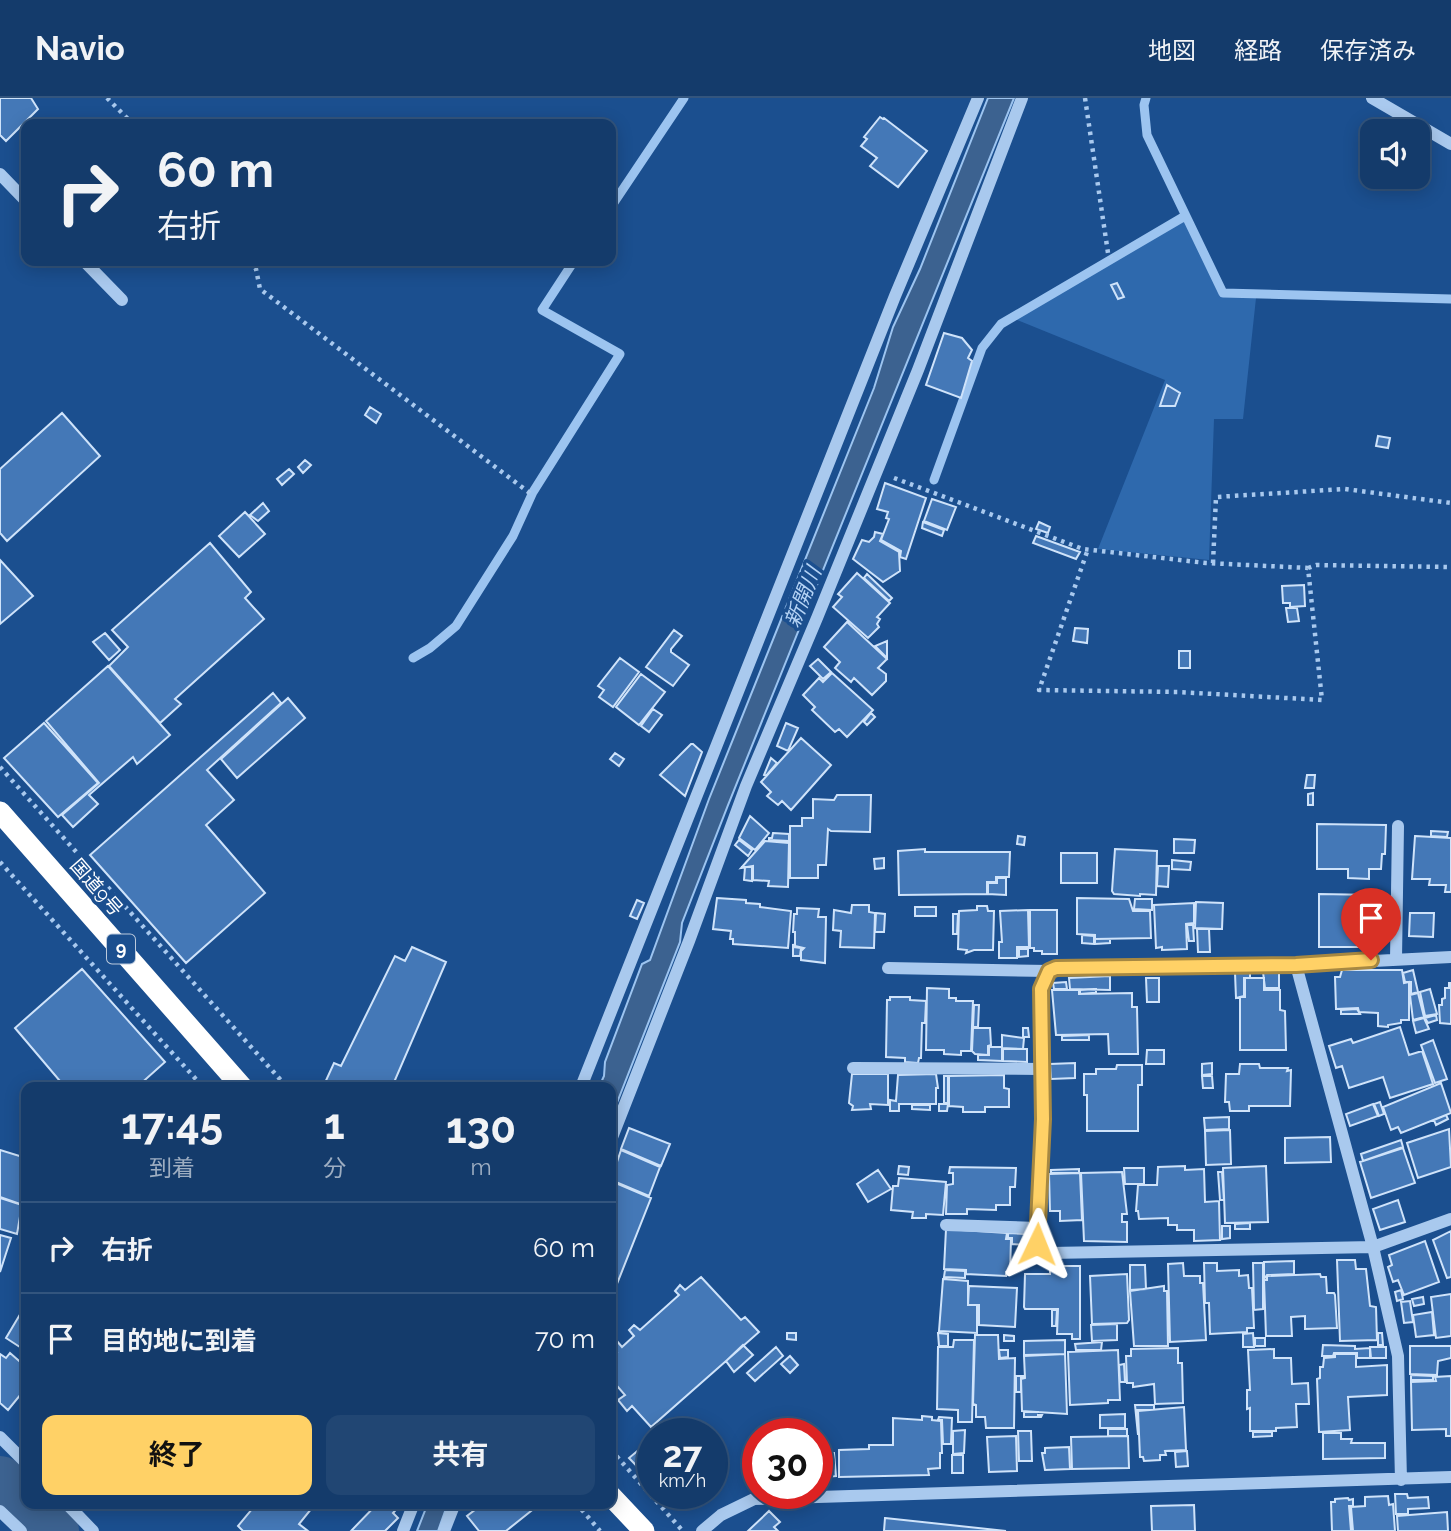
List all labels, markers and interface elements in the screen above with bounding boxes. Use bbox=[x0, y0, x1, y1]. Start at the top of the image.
text: Navio bbox=[35, 29, 125, 68]
text: 地図 bbox=[1148, 36, 1196, 65]
text: 経路 bbox=[1234, 36, 1282, 65]
text: 保存済み bbox=[1320, 36, 1416, 65]
map controls bbox=[1360, 119, 1430, 189]
button: sound bbox=[1360, 119, 1430, 189]
text: 60 m bbox=[157, 141, 274, 198]
icon: right bbox=[42, 147, 133, 238]
text: 右折 bbox=[157, 207, 221, 244]
water label: 新開川 bbox=[779, 561, 827, 631]
street label: 国道9号 bbox=[66, 854, 128, 920]
pin bbox=[1341, 888, 1401, 960]
icon: arrive bbox=[1352, 899, 1390, 937]
road number: 9 bbox=[107, 934, 135, 964]
text: 17:45 bbox=[121, 1100, 223, 1149]
text: 1 bbox=[324, 1100, 345, 1149]
text: 130 bbox=[446, 1104, 516, 1153]
text: m bbox=[470, 1153, 492, 1180]
text: 到着 bbox=[149, 1154, 195, 1181]
text: 分 bbox=[323, 1154, 346, 1181]
position arrow bbox=[1000, 1207, 1074, 1281]
icon: right bbox=[42, 1229, 80, 1267]
text: 60 m bbox=[533, 1233, 595, 1263]
text: 右折 bbox=[101, 1235, 153, 1265]
icon: arrive bbox=[42, 1320, 80, 1358]
text: 70 m bbox=[535, 1324, 595, 1354]
text: 目的地に到着 bbox=[101, 1326, 257, 1356]
button: 終了 bbox=[42, 1415, 312, 1495]
button: 共有 bbox=[326, 1415, 595, 1495]
speed limit sign: 30 bbox=[742, 1418, 833, 1509]
text: 27 bbox=[663, 1434, 702, 1475]
text: km/h bbox=[659, 1470, 706, 1491]

